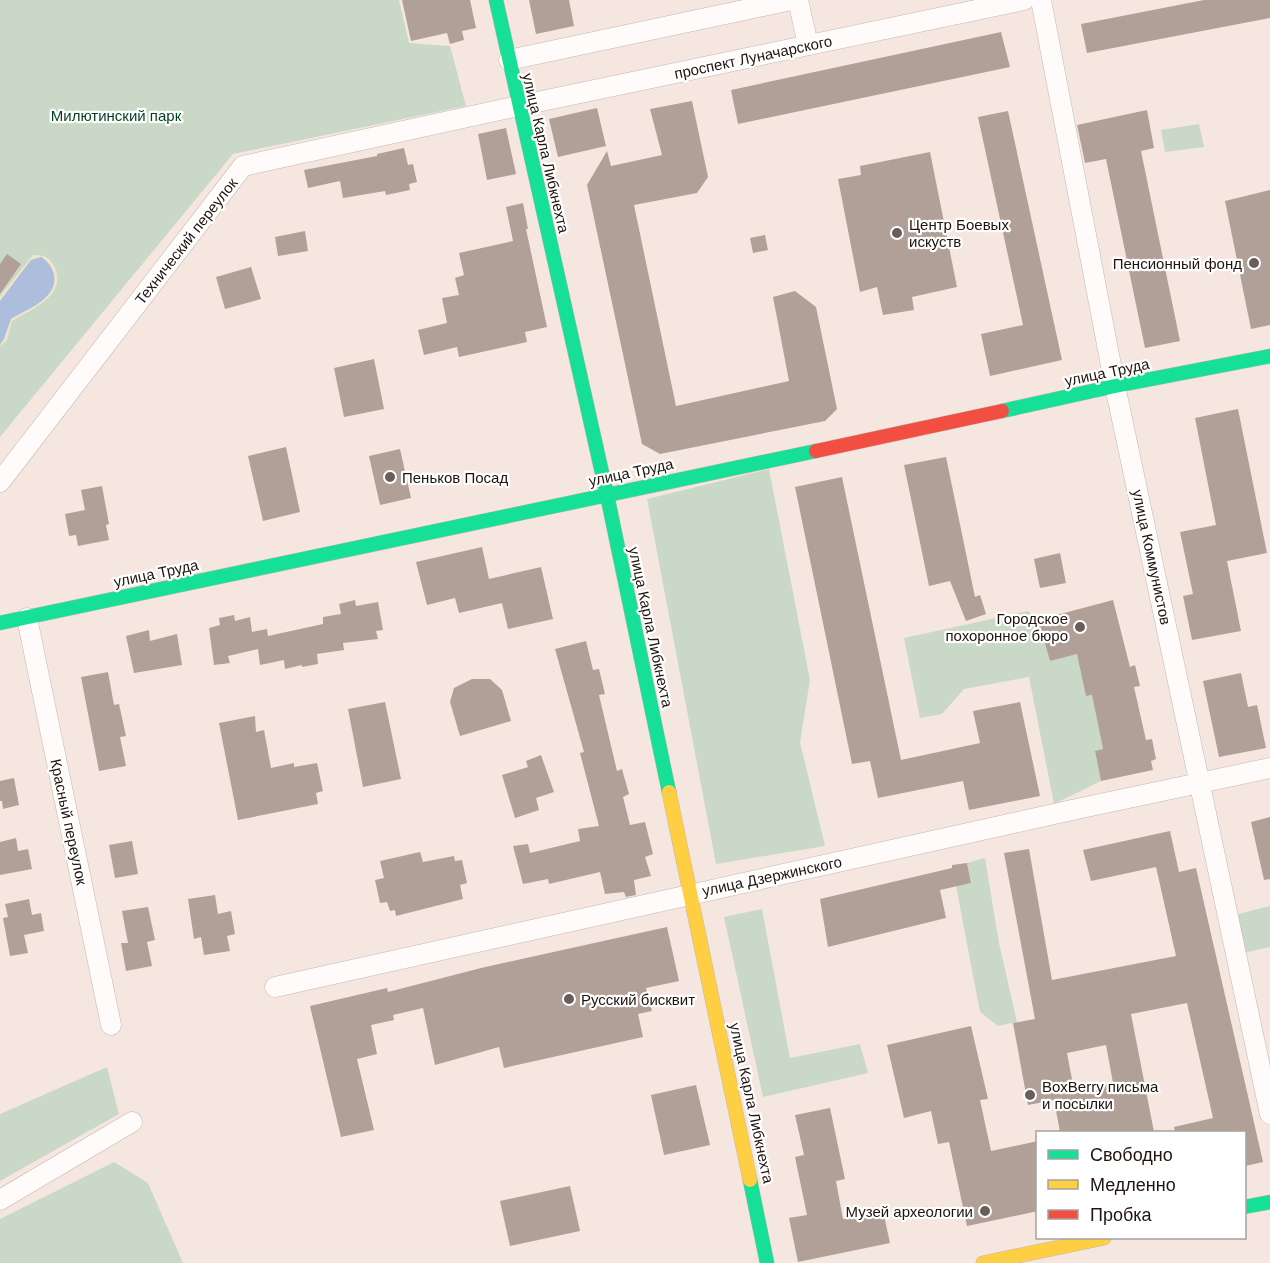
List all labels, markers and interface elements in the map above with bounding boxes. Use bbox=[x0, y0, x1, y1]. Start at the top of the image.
street label: проспект Луначарского bbox=[673, 32, 833, 82]
street label: улица Карла Либкнехта bbox=[519, 71, 573, 235]
park label: Милютинский парк bbox=[51, 107, 182, 124]
street label: Технический переулок bbox=[131, 174, 241, 308]
place label: Центр Боевых искуств bbox=[909, 216, 1009, 250]
marker: Центр Боевых искуств bbox=[890, 226, 904, 240]
place label: Пенсионный фонд bbox=[1113, 255, 1242, 272]
marker: Пенсионный фонд bbox=[1247, 256, 1261, 270]
street label: улица Труда bbox=[1063, 355, 1151, 389]
street label: улица Труда bbox=[587, 455, 675, 489]
place label: Пеньков Посад bbox=[402, 469, 508, 486]
marker: Пеньков Посад bbox=[383, 470, 397, 484]
street label: улица Коммунистов bbox=[1129, 488, 1175, 626]
street label: улица Карла Либкнехта bbox=[626, 545, 676, 709]
street label: улица Труда bbox=[112, 556, 200, 590]
place label: Городское похоронное бюро bbox=[945, 610, 1068, 644]
marker: Городское похоронное бюро bbox=[1073, 620, 1087, 634]
street label: Красный переулок bbox=[47, 757, 91, 887]
street label: улица Дзержинского bbox=[701, 853, 843, 899]
place label: Русский бисквит bbox=[581, 991, 695, 1008]
marker: Русский бисквит bbox=[562, 992, 576, 1006]
street label: улица Карла Либкнехта bbox=[727, 1021, 777, 1185]
place label: BoxBerry письма и посылки bbox=[1042, 1078, 1159, 1112]
marker: BoxBerry письма и посылки bbox=[1023, 1088, 1037, 1102]
legend bbox=[1036, 1131, 1246, 1239]
text: Свободно bbox=[1090, 1145, 1173, 1165]
text: Медленно bbox=[1090, 1175, 1176, 1195]
place label: Музей археологии bbox=[846, 1203, 973, 1220]
marker: Музей археологии bbox=[978, 1204, 992, 1218]
text: Пробка bbox=[1090, 1205, 1153, 1225]

